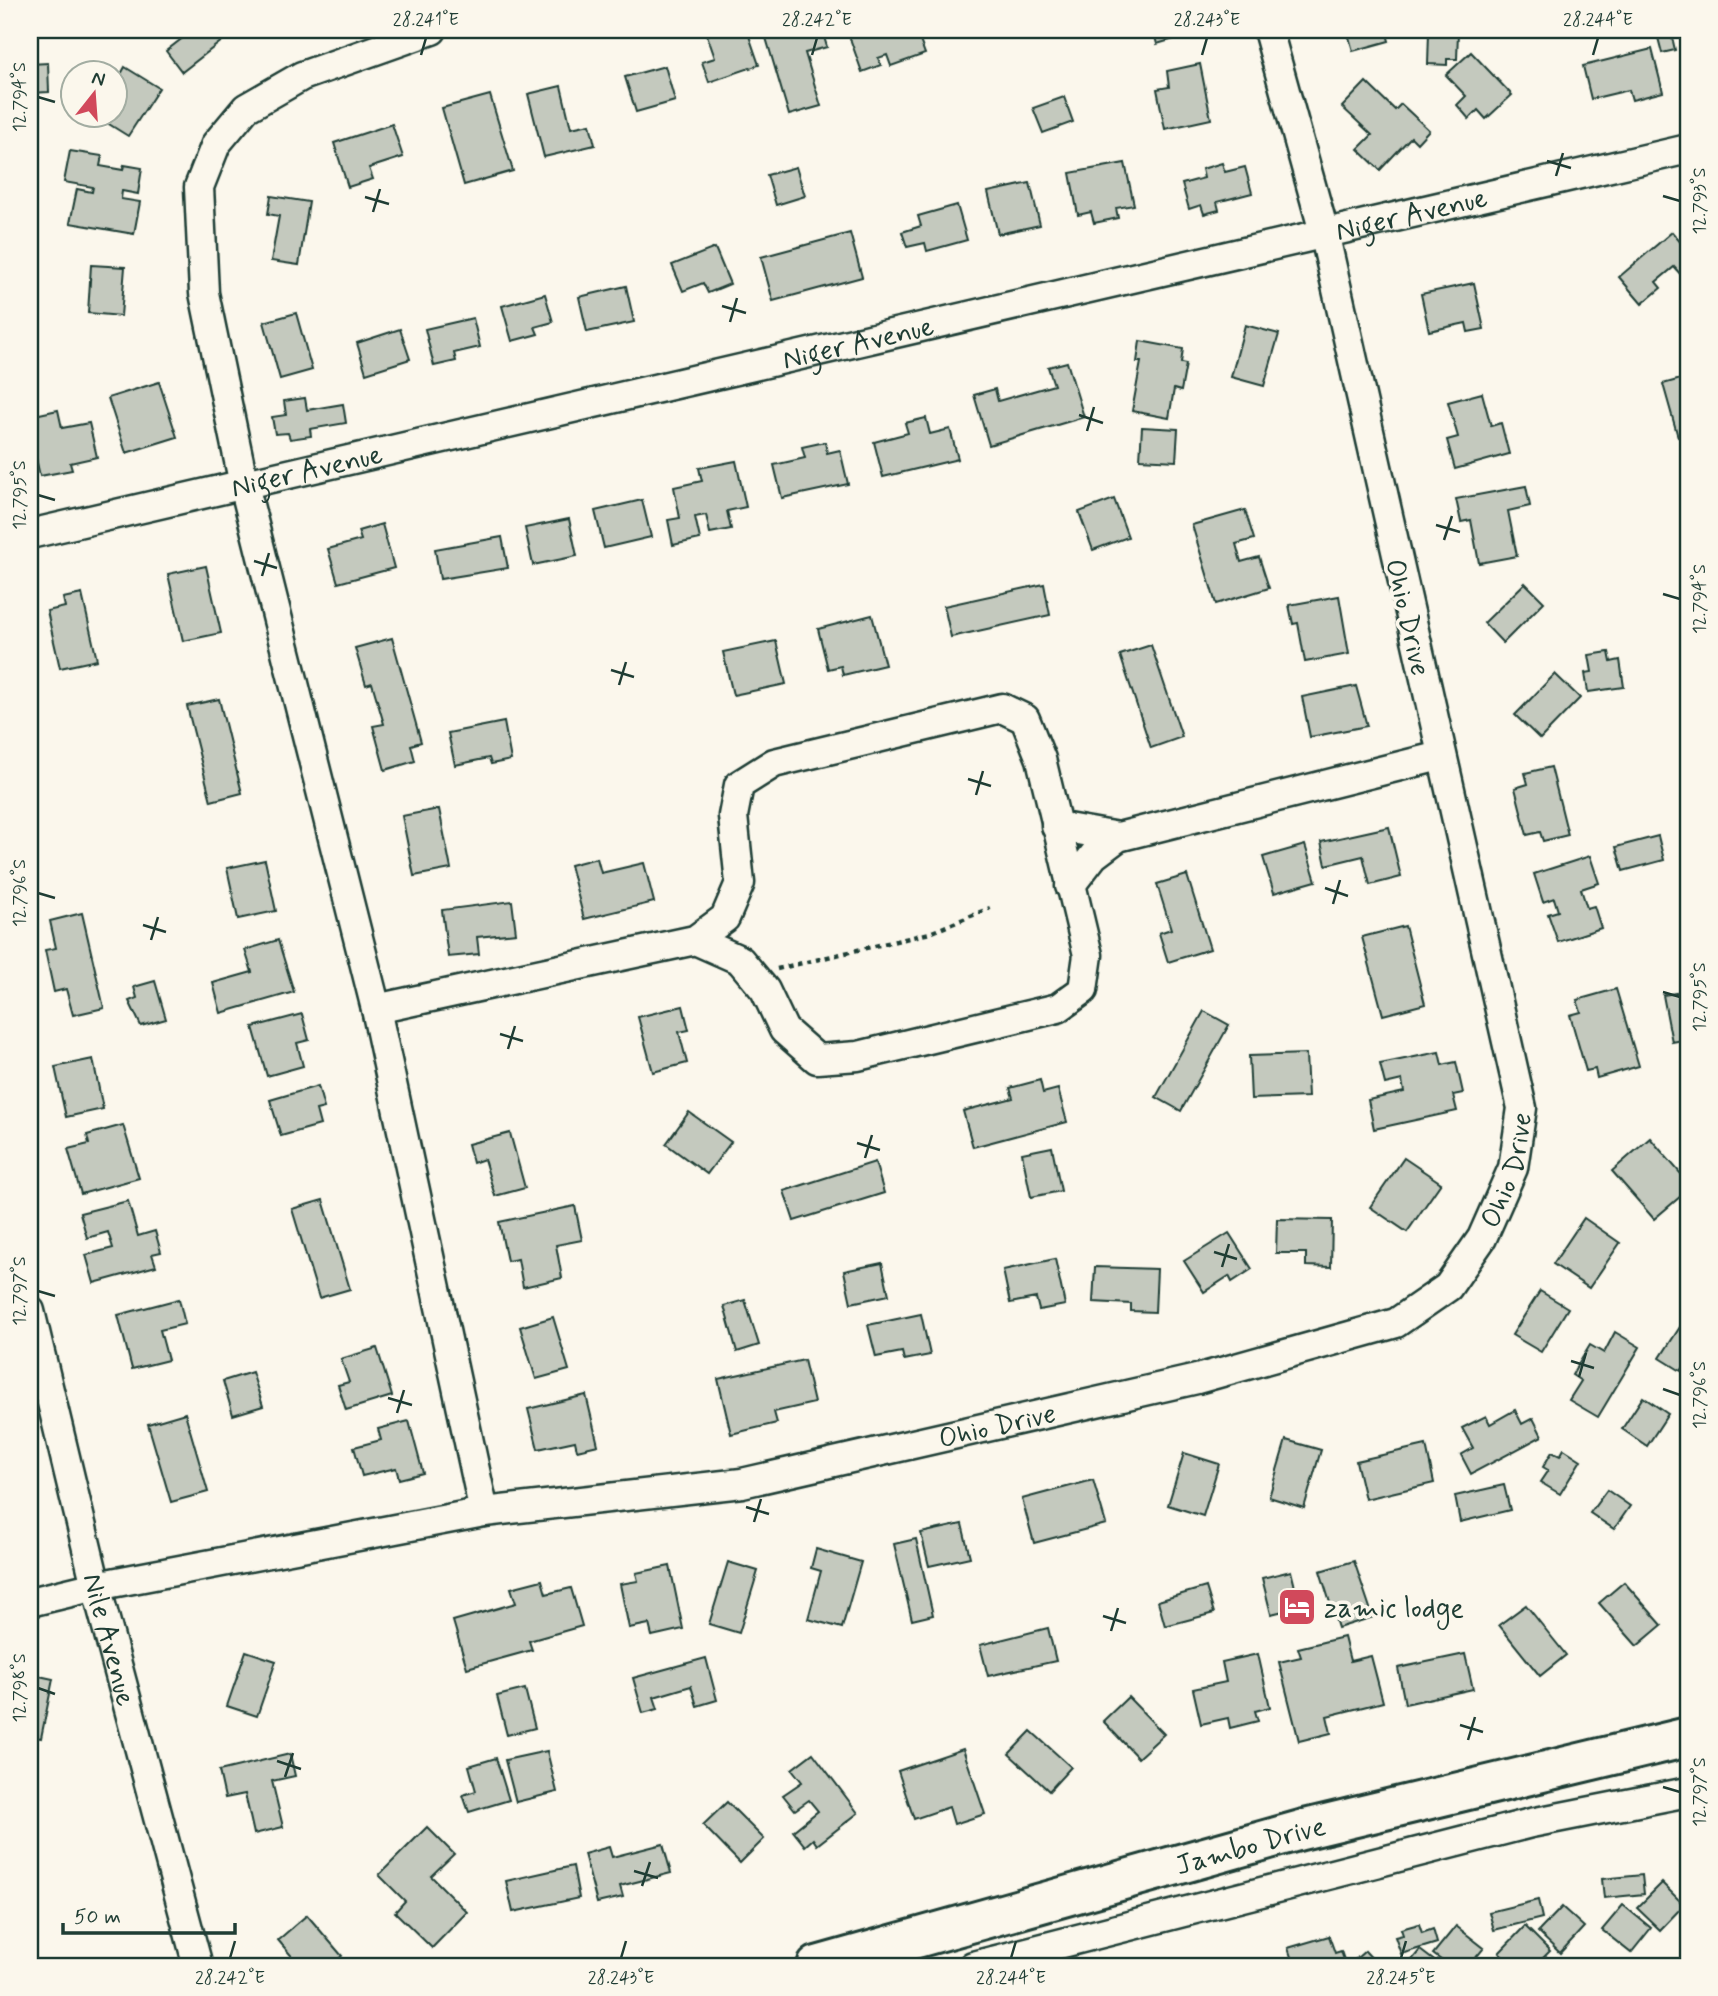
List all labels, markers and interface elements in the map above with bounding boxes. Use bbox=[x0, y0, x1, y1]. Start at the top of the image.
text: 28.241°E bbox=[393, 8, 459, 32]
text: 28.242°E bbox=[782, 8, 852, 32]
text: 28.243°E bbox=[1174, 8, 1240, 32]
text: 28.244°E bbox=[1563, 8, 1633, 32]
north arrow bbox=[60, 60, 130, 130]
text: 12.794°S bbox=[8, 62, 32, 132]
text: N bbox=[89, 65, 108, 93]
text: 12.793°S bbox=[1688, 168, 1712, 234]
street label: Niger Avenue bbox=[1332, 180, 1491, 251]
street label: Niger Avenue bbox=[779, 309, 938, 380]
street label: Niger Avenue bbox=[228, 437, 387, 508]
text: 12.795°S bbox=[8, 460, 32, 530]
street label: Ohio Drive bbox=[1375, 555, 1438, 680]
text: 12.794°S bbox=[1688, 564, 1712, 634]
text: 12.796°S bbox=[8, 859, 32, 927]
text: 12.795°S bbox=[1688, 962, 1712, 1032]
street label: Ohio Drive bbox=[1473, 1110, 1542, 1234]
text: 12.797°S bbox=[8, 1256, 32, 1326]
text: 12.796°S bbox=[1688, 1361, 1712, 1429]
street label: Ohio Drive bbox=[935, 1396, 1060, 1459]
street label: Nile Avenue bbox=[73, 1570, 143, 1710]
hotel icon: zamic lodge bbox=[1276, 1586, 1318, 1628]
place label: zamic lodge bbox=[1324, 1591, 1464, 1630]
text: 12.798°S bbox=[8, 1653, 32, 1723]
text: 12.797°S bbox=[1688, 1757, 1712, 1827]
street label: Jambo Drive bbox=[1172, 1809, 1330, 1885]
scale bar bbox=[63, 1891, 234, 1935]
text: 50 m bbox=[74, 1903, 121, 1931]
text: 28.242°E bbox=[195, 1966, 265, 1990]
text: 28.243°E bbox=[588, 1966, 654, 1990]
text: 28.244°E bbox=[976, 1966, 1046, 1990]
text: 28.245°E bbox=[1366, 1966, 1436, 1990]

